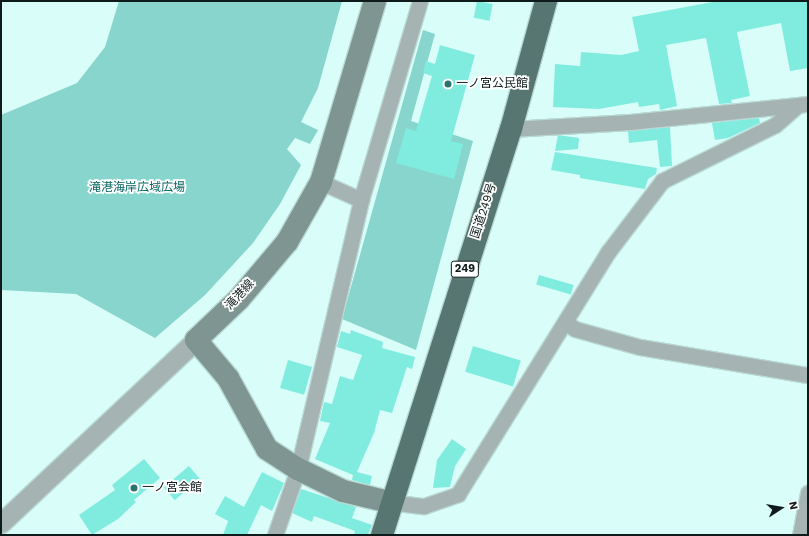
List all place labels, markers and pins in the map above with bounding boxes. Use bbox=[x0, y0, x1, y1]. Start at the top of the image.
place label: 一ノ宮公民館 bbox=[456, 77, 528, 91]
marker: 一ノ宮公民館 bbox=[443, 79, 453, 89]
place label: 一ノ宮会館 bbox=[142, 481, 202, 495]
marker: 一ノ宮会館 bbox=[129, 483, 139, 493]

